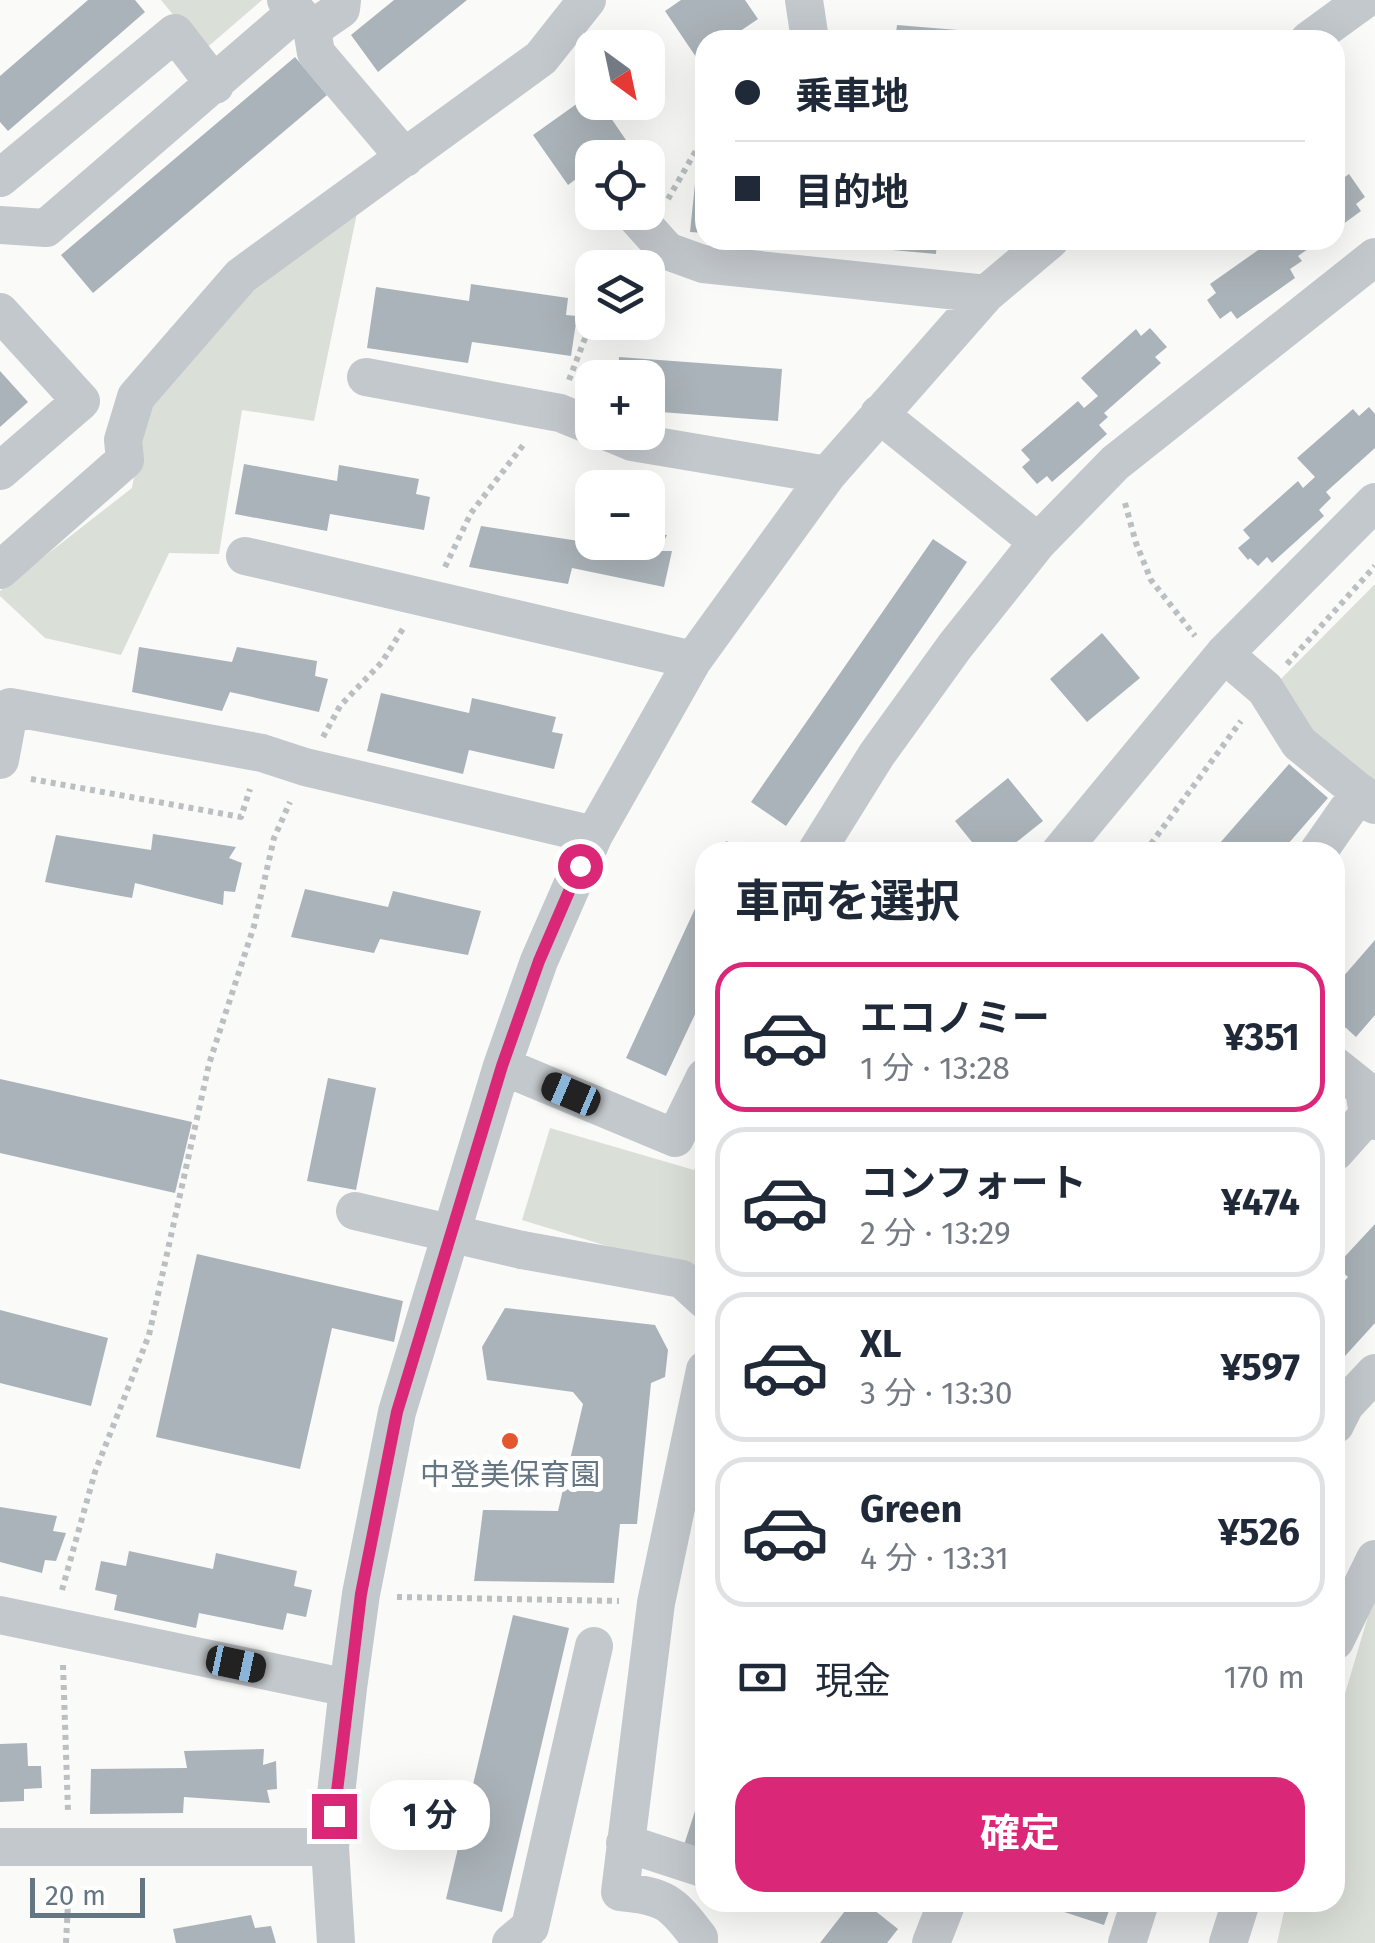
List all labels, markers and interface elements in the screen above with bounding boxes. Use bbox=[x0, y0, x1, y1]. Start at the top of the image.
north arrow bbox=[575, 30, 665, 120]
map controls bbox=[575, 30, 665, 560]
text: 乗車地 bbox=[795, 73, 909, 119]
button: locate bbox=[575, 140, 665, 230]
text: 目的地 bbox=[795, 169, 909, 215]
button: layers bbox=[575, 250, 665, 340]
button: + bbox=[575, 360, 665, 450]
button: − bbox=[575, 470, 665, 560]
route start bbox=[558, 844, 603, 889]
text: 車両を選択 bbox=[735, 875, 960, 929]
icon: car bbox=[740, 992, 830, 1082]
text: エコノミー bbox=[860, 995, 1050, 1041]
text: ¥351 bbox=[1223, 1014, 1300, 1060]
text: 1 分 · 13:28 bbox=[860, 1049, 1010, 1087]
car bbox=[538, 1068, 604, 1120]
icon: car bbox=[740, 1157, 830, 1247]
text: コンフォート bbox=[860, 1160, 1087, 1206]
text: ¥474 bbox=[1221, 1179, 1300, 1225]
text: 2 分 · 13:29 bbox=[860, 1214, 1011, 1252]
text: XL bbox=[860, 1321, 902, 1367]
icon: car bbox=[740, 1322, 830, 1412]
text: ¥597 bbox=[1220, 1344, 1300, 1390]
text: 3 分 · 13:30 bbox=[860, 1374, 1013, 1412]
marker: 中登美保育園 bbox=[499, 1430, 521, 1452]
place label: 中登美保育園 bbox=[420, 1457, 600, 1493]
text: Green bbox=[860, 1486, 963, 1532]
icon: car bbox=[740, 1487, 830, 1577]
text: ¥526 bbox=[1218, 1509, 1300, 1555]
text: 4 分 · 13:31 bbox=[860, 1539, 1009, 1577]
car bbox=[204, 1643, 268, 1685]
icon: cash bbox=[735, 1650, 790, 1705]
text: 現金 bbox=[815, 1658, 891, 1704]
text: 170 m bbox=[1224, 1658, 1305, 1696]
button: 確定 bbox=[735, 1777, 1305, 1892]
callout: 1 分 bbox=[369, 1781, 489, 1851]
route end bbox=[312, 1794, 357, 1839]
text: 1 分 bbox=[403, 1796, 457, 1834]
scale bar bbox=[30, 1873, 145, 1918]
text: 20 m bbox=[45, 1879, 106, 1912]

